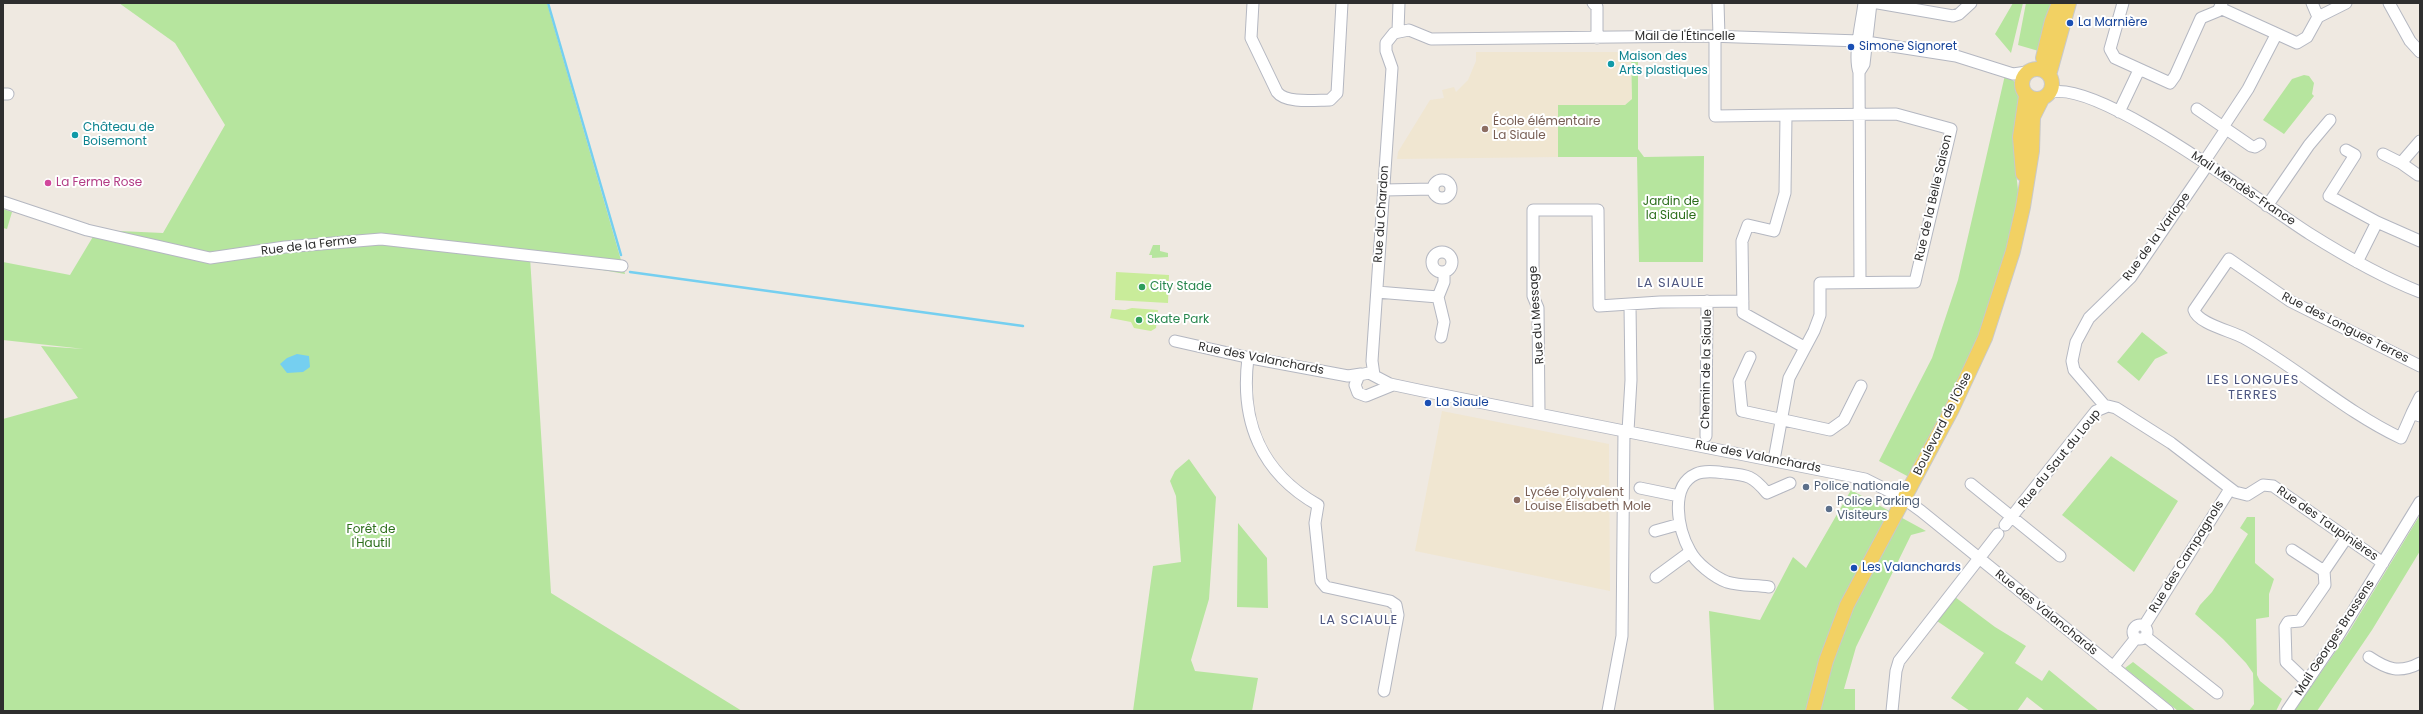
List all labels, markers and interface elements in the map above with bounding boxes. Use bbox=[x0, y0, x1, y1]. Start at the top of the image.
place label: La Marnière bbox=[2078, 16, 2147, 30]
marker: La Marnière bbox=[2065, 18, 2075, 28]
street label: Mail de l'Étincelle bbox=[1635, 30, 1735, 44]
place label: Simone Signoret bbox=[1859, 40, 1957, 54]
marker: Simone Signoret bbox=[1846, 42, 1856, 52]
place label: Maison des Arts plastiques bbox=[1619, 50, 1708, 78]
marker: Maison des Arts plastiques bbox=[1606, 59, 1616, 69]
place label: École élémentaire La Siaule bbox=[1493, 115, 1600, 143]
place label: Château de Boisemont bbox=[83, 121, 154, 149]
marker: École élémentaire La Siaule bbox=[1480, 124, 1490, 134]
marker: Château de Boisemont bbox=[70, 130, 80, 140]
street label: Rue de la Belle Saison bbox=[1912, 133, 1956, 263]
street label: Mail Mendès-France bbox=[2188, 149, 2298, 229]
street label: Rue du Chardon bbox=[1371, 165, 1393, 263]
place label: La Ferme Rose bbox=[56, 176, 142, 190]
marker: La Ferme Rose bbox=[43, 178, 53, 188]
street label: Rue de la Varlope bbox=[2120, 190, 2194, 284]
park label: Jardin de la Siaule bbox=[1643, 195, 1699, 223]
street label: Rue de la Ferme bbox=[260, 233, 358, 259]
street label: Rue du Message bbox=[1526, 265, 1548, 365]
district label: LA SIAULE bbox=[1637, 276, 1705, 292]
place label: City Stade bbox=[1150, 280, 1212, 294]
marker: City Stade bbox=[1137, 282, 1147, 292]
street label: Rue des Longues Terres bbox=[2279, 290, 2411, 366]
street label: Chemin de la Siaule bbox=[1699, 309, 1715, 429]
place label: Skate Park bbox=[1147, 313, 1209, 327]
marker: Skate Park bbox=[1134, 315, 1144, 325]
street label: Rue des Valanchards bbox=[1197, 340, 1325, 378]
street label: Boulevard de l'Oise bbox=[1911, 370, 1975, 478]
district label: LES LONGUES TERRES bbox=[2207, 373, 2299, 404]
place label: La Siaule bbox=[1436, 396, 1489, 410]
marker: La Siaule bbox=[1423, 398, 1433, 408]
street label: Rue du Saut du Loup bbox=[2016, 407, 2104, 511]
street label: Rue des Valanchards bbox=[1694, 438, 1822, 476]
place label: Police nationale bbox=[1814, 480, 1909, 494]
marker: Police nationale bbox=[1801, 482, 1811, 492]
street label: Rue des Taupinières bbox=[2274, 484, 2380, 564]
place label: Lycée Polyvalent Louise Élisabeth Mole bbox=[1525, 486, 1651, 514]
marker: Lycée Polyvalent Louise Élisabeth Mole bbox=[1512, 495, 1522, 505]
place label: Police Parking Visiteurs bbox=[1837, 495, 1920, 523]
street label: Rue des Campagnols bbox=[2147, 498, 2227, 616]
marker: Police Parking Visiteurs bbox=[1824, 504, 1834, 514]
park label: Forêt de l'Hautil bbox=[347, 523, 395, 551]
place label: Les Valanchards bbox=[1862, 561, 1961, 575]
marker: Les Valanchards bbox=[1849, 563, 1859, 573]
street label: Rue des Valanchards bbox=[1992, 567, 2100, 659]
street label: Mail Georges Brassens bbox=[2292, 577, 2378, 699]
district label: LA SCIAULE bbox=[1320, 613, 1398, 629]

